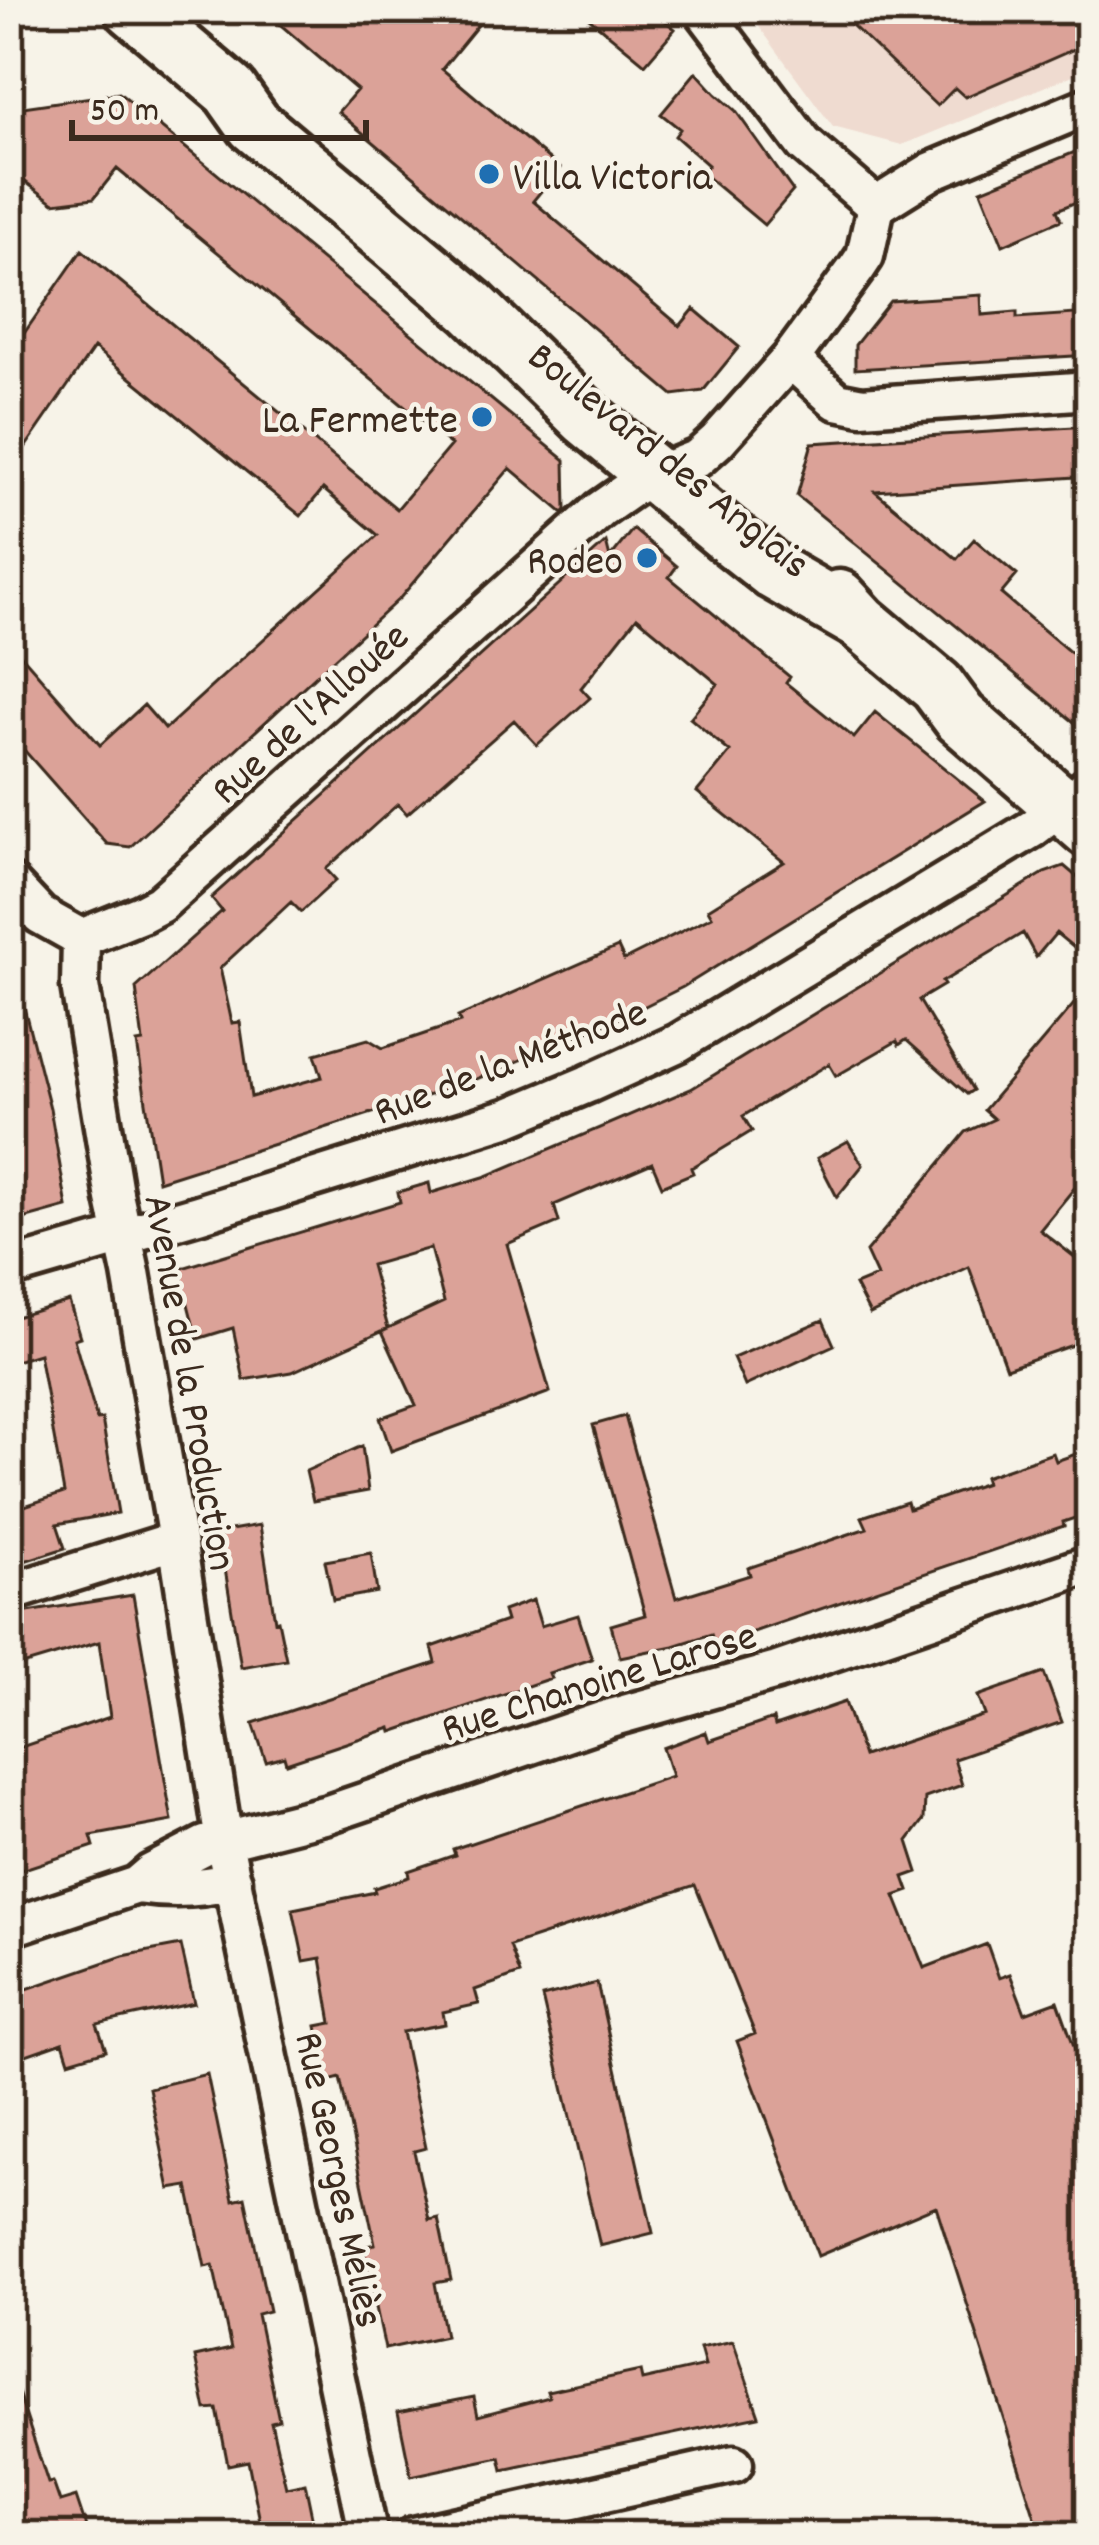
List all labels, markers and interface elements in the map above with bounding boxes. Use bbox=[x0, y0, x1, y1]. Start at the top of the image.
scale bar bbox=[72, 66, 366, 140]
text: 50 m bbox=[90, 87, 159, 139]
place label: Villa Victoria bbox=[513, 151, 713, 211]
marker: Villa Victoria bbox=[476, 161, 502, 187]
street label: Boulevard des Anglais bbox=[512, 330, 821, 596]
place label: La Fermette bbox=[262, 394, 458, 454]
marker: La Fermette bbox=[469, 404, 495, 430]
place label: Rodeo bbox=[527, 535, 623, 595]
marker: Rodeo bbox=[634, 545, 660, 571]
street label: Rue de l'Allouée bbox=[200, 611, 425, 822]
street label: Rue de la Méthode bbox=[366, 986, 657, 1145]
street label: Avenue de la Production bbox=[123, 1190, 249, 1576]
street label: Rue Chanoine Larose bbox=[435, 1609, 765, 1762]
street label: Rue Georges Méliès bbox=[275, 2027, 396, 2334]

